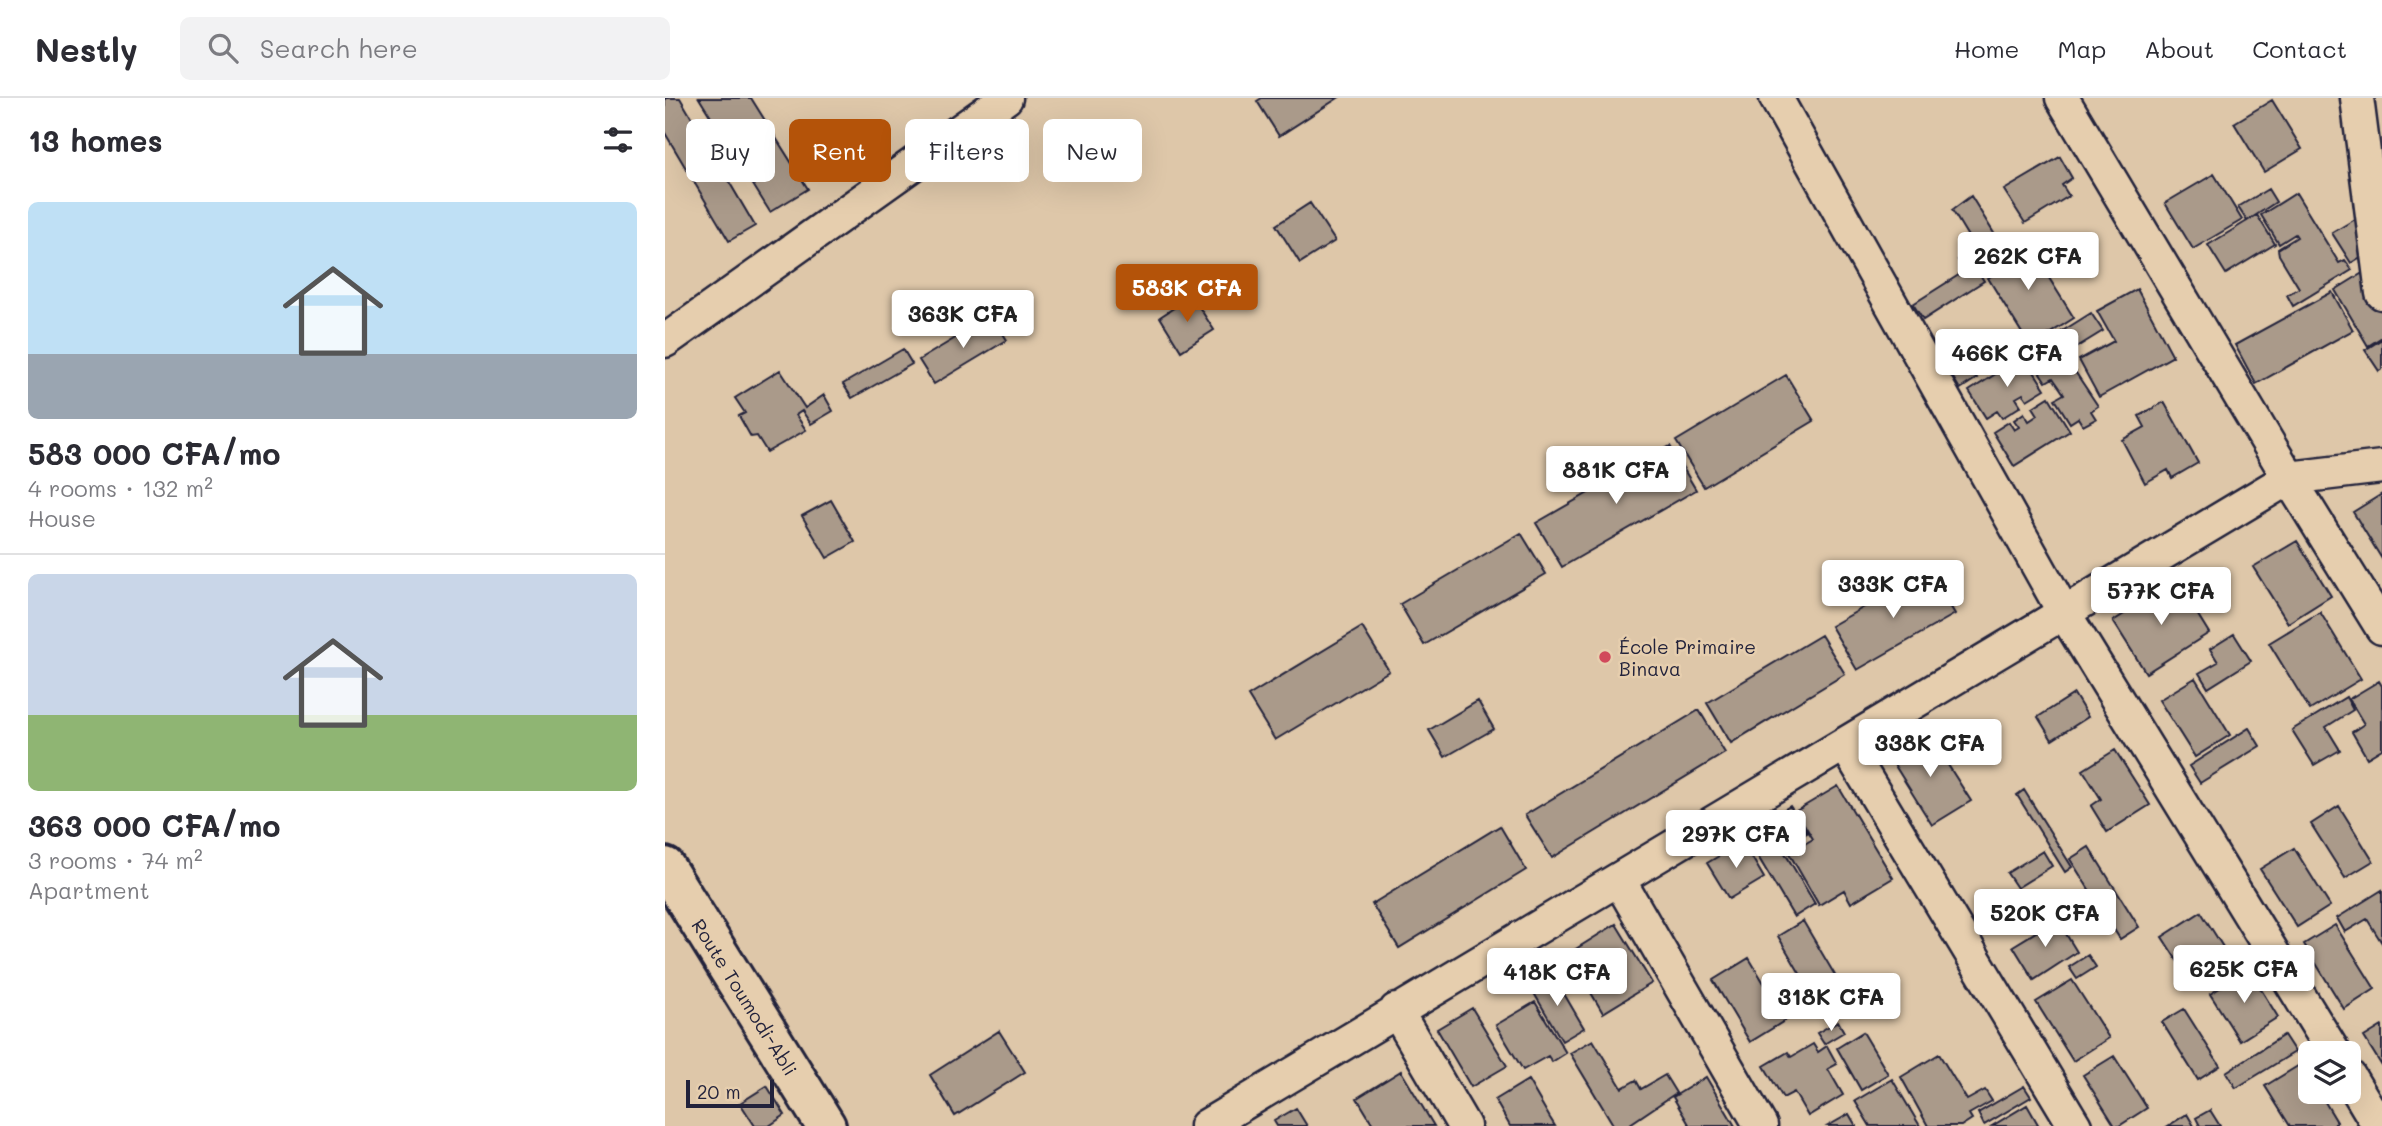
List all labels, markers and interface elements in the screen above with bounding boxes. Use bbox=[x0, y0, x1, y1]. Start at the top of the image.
search box bbox=[180, 17, 670, 80]
text: Nestly bbox=[35, 27, 138, 70]
icon: search bbox=[204, 29, 242, 67]
text: Search here bbox=[260, 31, 418, 65]
text: Home bbox=[1954, 33, 2019, 64]
text: Map bbox=[2057, 33, 2106, 64]
text: About bbox=[2144, 33, 2214, 64]
text: Contact bbox=[2252, 33, 2347, 64]
chip: Buy bbox=[686, 119, 775, 182]
chip: Rent bbox=[789, 119, 891, 182]
chip: Filters bbox=[905, 119, 1029, 182]
chip: New bbox=[1043, 119, 1142, 182]
text: 13 homes bbox=[28, 120, 163, 160]
icon: filters bbox=[599, 121, 637, 159]
pin: 262K CFA bbox=[1956, 232, 2100, 292]
text: 262K CFA bbox=[1974, 240, 2082, 270]
icon: home bbox=[270, 248, 396, 374]
pin: 583K CFA bbox=[1115, 264, 1259, 324]
text: 583K CFA bbox=[1132, 272, 1242, 302]
pin: 363K CFA bbox=[891, 290, 1035, 350]
text: 363K CFA bbox=[908, 298, 1018, 328]
pin: 466K CFA bbox=[1935, 330, 2079, 389]
text: 466K CFA bbox=[1951, 337, 2063, 367]
text: 583 000 CFA/mo bbox=[28, 433, 281, 473]
pin: 881K CFA bbox=[1544, 446, 1688, 506]
text: 881K CFA bbox=[1562, 454, 1670, 484]
text: 4 rooms · 132 m² bbox=[28, 473, 213, 503]
text: House bbox=[28, 503, 96, 533]
pin: 333K CFA bbox=[1821, 560, 1965, 620]
text: 333K CFA bbox=[1838, 568, 1948, 598]
pin: 577K CFA bbox=[2089, 568, 2233, 627]
text: 577K CFA bbox=[2107, 575, 2215, 605]
icon: home bbox=[270, 620, 396, 746]
place label: École Primaire Binava bbox=[1619, 634, 1756, 681]
marker: École Primaire Binava bbox=[1597, 649, 1613, 665]
pin: 338K CFA bbox=[1858, 720, 2002, 779]
text: 338K CFA bbox=[1875, 727, 1985, 757]
text: 363 000 CFA/mo bbox=[28, 805, 281, 845]
pin: 297K CFA bbox=[1664, 810, 1808, 870]
text: 297K CFA bbox=[1682, 818, 1790, 848]
text: 3 rooms · 74 m² bbox=[28, 845, 203, 875]
text: Apartment bbox=[28, 875, 150, 905]
pin: 520K CFA bbox=[1973, 890, 2117, 949]
text: 520K CFA bbox=[1990, 897, 2100, 927]
street label: Route Toumodi-Abli bbox=[687, 914, 803, 1080]
pin: 625K CFA bbox=[2172, 946, 2316, 1005]
pin: 418K CFA bbox=[1485, 948, 1629, 1008]
text: 625K CFA bbox=[2189, 953, 2299, 983]
text: 418K CFA bbox=[1503, 956, 1611, 986]
pin: 318K CFA bbox=[1759, 974, 1903, 1033]
text: 318K CFA bbox=[1777, 981, 1885, 1011]
map controls bbox=[2298, 1041, 2361, 1104]
button: layers bbox=[2298, 1041, 2361, 1104]
scale bar bbox=[686, 1077, 773, 1109]
text: 20 m bbox=[697, 1079, 741, 1104]

